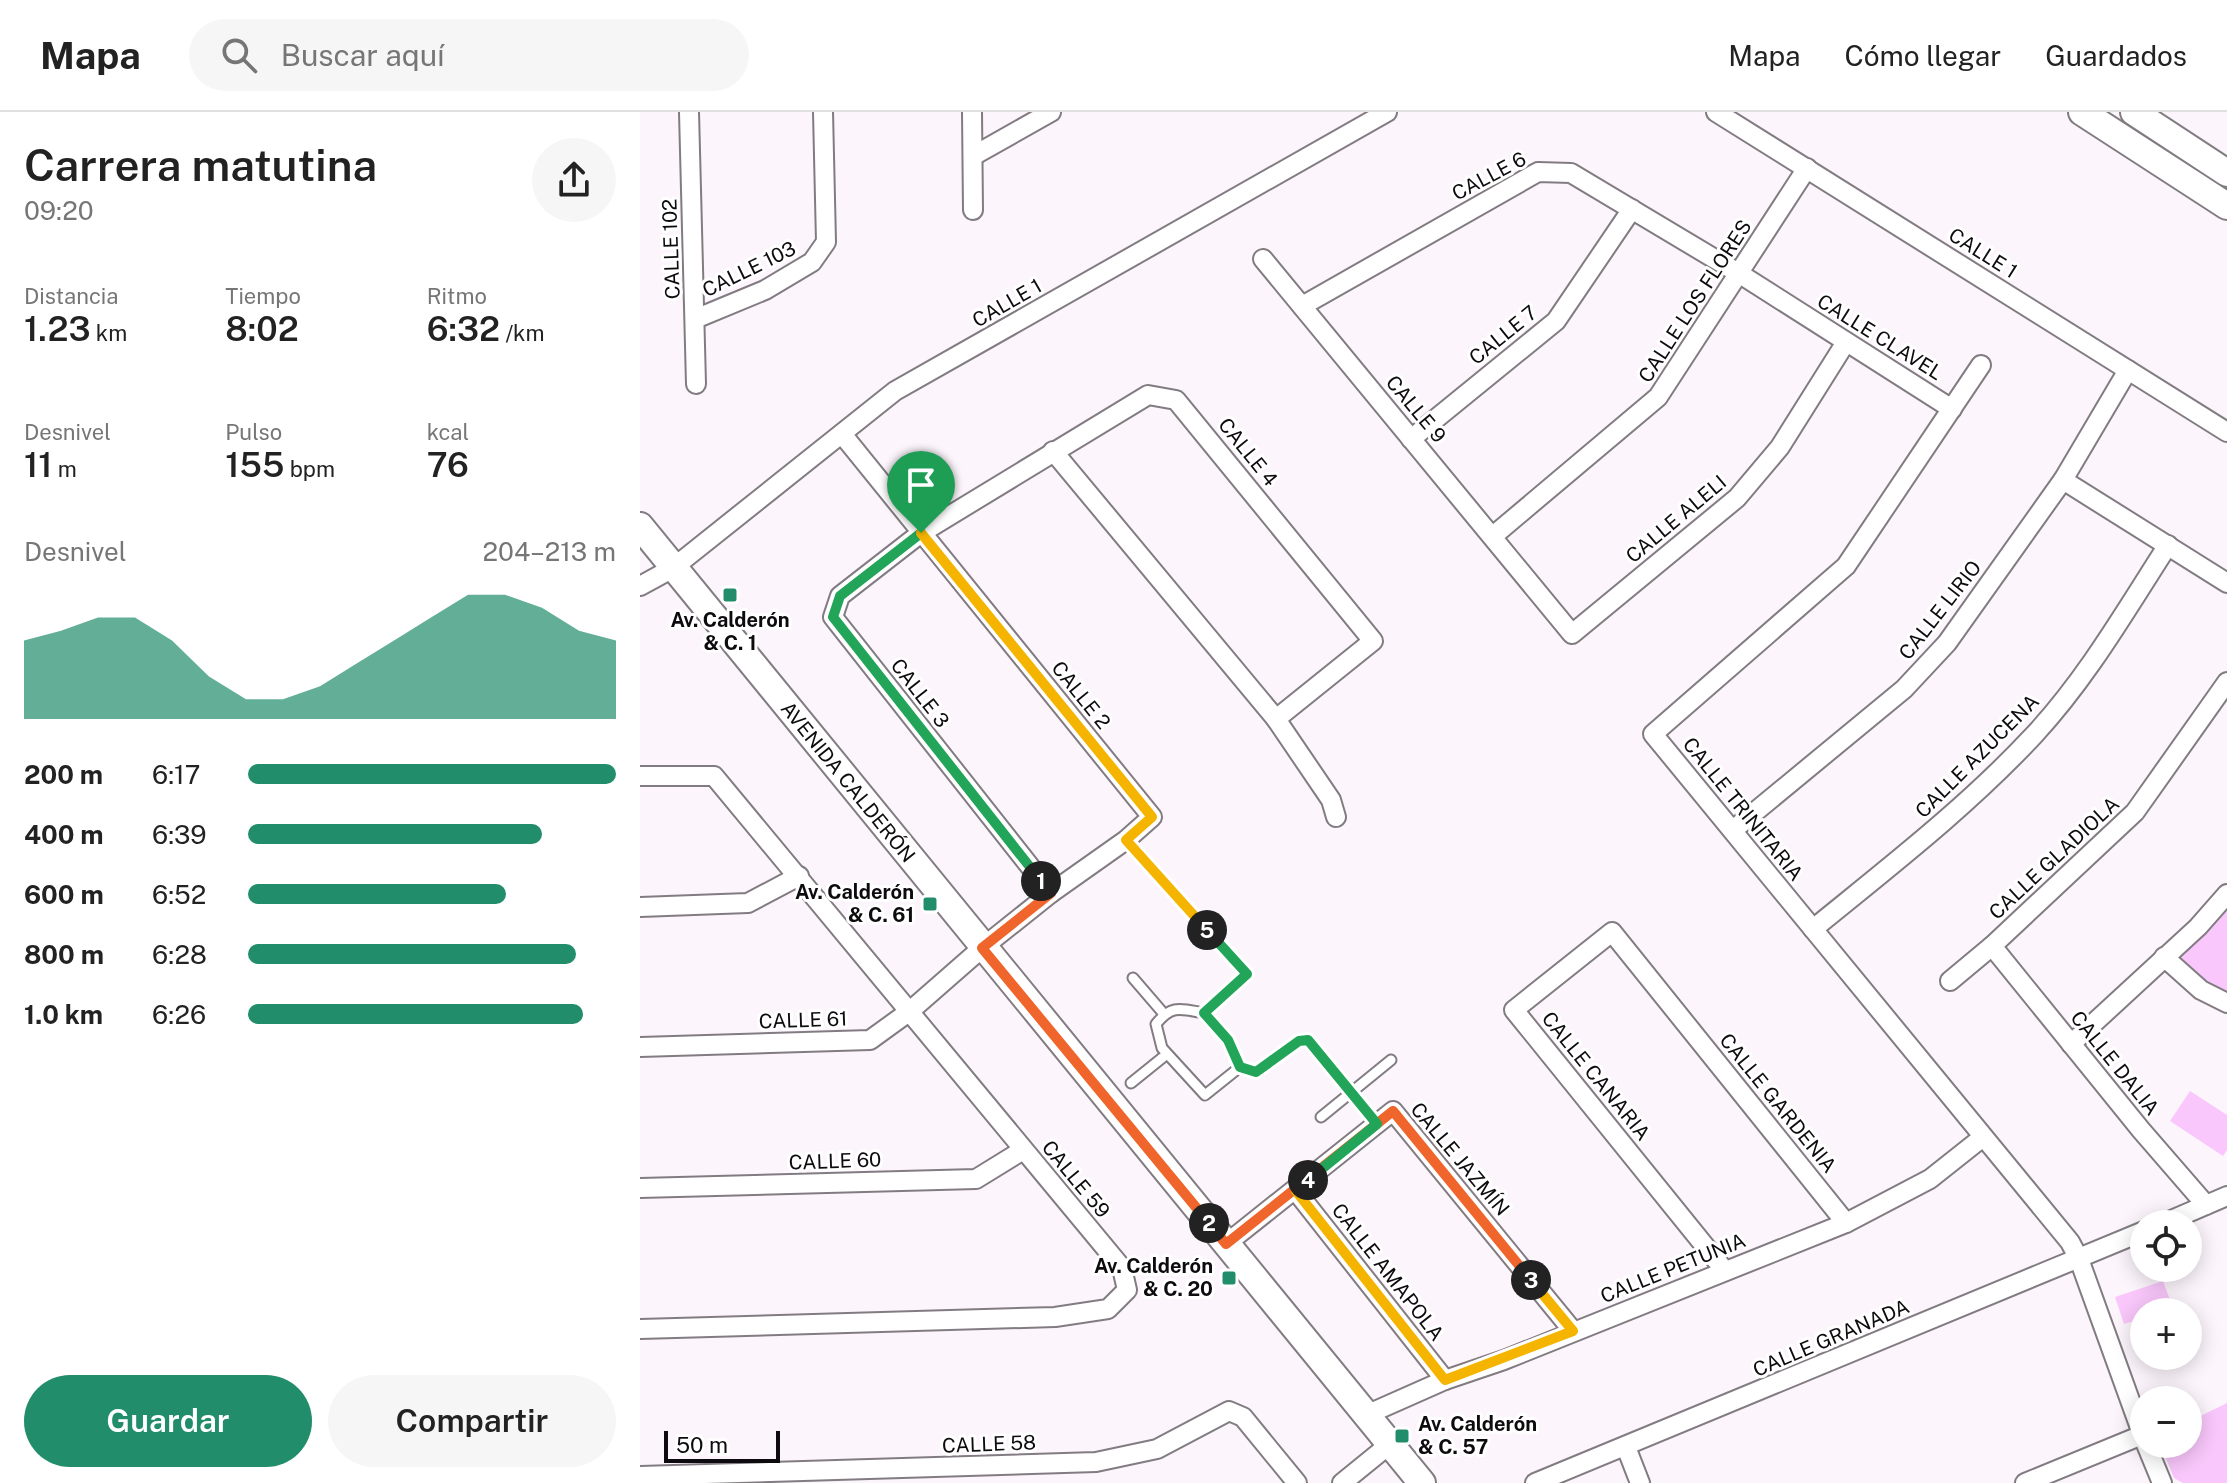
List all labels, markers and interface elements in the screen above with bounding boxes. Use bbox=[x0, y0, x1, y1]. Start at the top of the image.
search box bbox=[189, 19, 749, 91]
text: Mapa bbox=[40, 33, 141, 78]
icon: search bbox=[217, 33, 261, 77]
text: Buscar aquí bbox=[281, 37, 445, 73]
text: Mapa bbox=[1728, 39, 1800, 72]
text: Cómo llegar bbox=[1844, 39, 2001, 72]
text: Guardados bbox=[2045, 39, 2187, 72]
button: share bbox=[532, 138, 616, 222]
text: Carrera matutina bbox=[24, 139, 377, 191]
street label: CALLE 6 bbox=[1448, 147, 1530, 205]
text: 09:20 bbox=[24, 195, 94, 226]
street label: CALLE 102 bbox=[657, 198, 685, 300]
street label: CALLE LOS FLORES bbox=[1633, 215, 1757, 387]
street label: CALLE 1 bbox=[1944, 223, 2022, 283]
street label: CALLE 103 bbox=[698, 236, 800, 302]
street label: CALLE 1 bbox=[968, 274, 1046, 332]
text: Distancia bbox=[24, 283, 118, 309]
text: Tiempo bbox=[225, 283, 301, 309]
text: Ritmo bbox=[427, 283, 487, 309]
street label: CALLE CLAVEL bbox=[1813, 289, 1947, 385]
street label: CALLE 7 bbox=[1464, 300, 1542, 370]
text: 1.23 bbox=[24, 309, 90, 349]
text: 8:02 bbox=[225, 309, 299, 349]
text: 6:32 bbox=[427, 309, 500, 349]
text: km bbox=[90, 320, 127, 346]
text: /km bbox=[500, 320, 545, 346]
street label: CALLE 9 bbox=[1381, 370, 1451, 448]
street label: CALLE 4 bbox=[1213, 413, 1283, 491]
text: Desnivel bbox=[24, 419, 111, 445]
text: Pulso bbox=[225, 419, 282, 445]
text: kcal bbox=[427, 419, 469, 445]
text: 11 bbox=[24, 445, 52, 485]
text: 155 bbox=[225, 445, 284, 485]
text: 76 bbox=[427, 445, 469, 485]
pin bbox=[887, 451, 955, 533]
text: m bbox=[52, 456, 77, 482]
text: bpm bbox=[284, 456, 335, 482]
icon: arrive bbox=[899, 463, 943, 507]
street label: CALLE ALELI bbox=[1621, 470, 1731, 568]
text: Desnivel bbox=[24, 536, 127, 567]
text: 204–213 m bbox=[483, 536, 616, 567]
street label: CALLE LIRIO bbox=[1894, 556, 1986, 664]
marker: Av. Calderón & C. 1 bbox=[721, 586, 739, 604]
place label: Av. Calderón & C. 1 bbox=[670, 608, 790, 655]
street label: CALLE 3 bbox=[886, 654, 954, 732]
street label: CALLE 2 bbox=[1047, 656, 1115, 734]
street label: CALLE AZUCENA bbox=[1910, 689, 2044, 823]
street label: AVENIDA CALDERÓN bbox=[776, 696, 921, 867]
street label: CALLE TRINITARIA bbox=[1678, 732, 1808, 886]
text: 200 m bbox=[24, 759, 103, 790]
text: 6:17 bbox=[152, 759, 200, 790]
street label: CALLE GLADIOLA bbox=[1984, 792, 2124, 924]
text: 400 m bbox=[24, 819, 104, 850]
text: 6:39 bbox=[152, 819, 207, 850]
pin: 1 bbox=[1021, 861, 1061, 901]
text: 1 bbox=[1036, 868, 1046, 894]
text: 600 m bbox=[24, 879, 104, 910]
text: 6:52 bbox=[152, 879, 206, 910]
place label: Av. Calderón & C. 61 bbox=[795, 880, 914, 927]
marker: Av. Calderón & C. 61 bbox=[921, 895, 939, 913]
pin: 5 bbox=[1187, 910, 1227, 950]
text: 5 bbox=[1200, 917, 1214, 943]
text: 800 m bbox=[24, 939, 104, 970]
text: 6:28 bbox=[152, 939, 207, 970]
text: 1.0 km bbox=[24, 999, 103, 1030]
text: 6:26 bbox=[152, 999, 206, 1030]
street label: CALLE 61 bbox=[758, 1006, 848, 1034]
street label: CALLE DALIA bbox=[2066, 1006, 2164, 1120]
street label: CALLE CANARIA bbox=[1537, 1007, 1655, 1145]
street label: CALLE GARDENIA bbox=[1715, 1029, 1841, 1177]
street label: CALLE JAZMÍN bbox=[1406, 1097, 1515, 1221]
street label: CALLE 59 bbox=[1037, 1136, 1115, 1222]
street label: CALLE 60 bbox=[788, 1147, 882, 1175]
pin: 4 bbox=[1288, 1160, 1328, 1200]
text: 4 bbox=[1301, 1167, 1315, 1193]
street label: CALLE AMAPOLA bbox=[1327, 1199, 1449, 1345]
pin: 2 bbox=[1189, 1203, 1229, 1243]
text: 2 bbox=[1202, 1210, 1216, 1236]
map controls bbox=[2130, 1210, 2202, 1458]
button: locate bbox=[2130, 1210, 2202, 1282]
street label: CALLE PETUNIA bbox=[1597, 1228, 1749, 1308]
place label: Av. Calderón & C. 20 bbox=[1094, 1254, 1213, 1301]
pin: 3 bbox=[1511, 1260, 1551, 1300]
text: 3 bbox=[1524, 1267, 1538, 1293]
marker: Av. Calderón & C. 20 bbox=[1220, 1269, 1238, 1287]
street label: CALLE GRANADA bbox=[1749, 1294, 1913, 1382]
button: + bbox=[2130, 1298, 2202, 1370]
button: Guardar bbox=[24, 1375, 312, 1467]
button: Compartir bbox=[328, 1375, 616, 1467]
button: − bbox=[2130, 1386, 2202, 1458]
place label: Av. Calderón & C. 57 bbox=[1418, 1412, 1537, 1459]
scale bar bbox=[664, 1427, 780, 1463]
marker: Av. Calderón & C. 57 bbox=[1393, 1427, 1411, 1445]
street label: CALLE 58 bbox=[942, 1430, 1036, 1458]
text: 50 m bbox=[676, 1432, 728, 1458]

